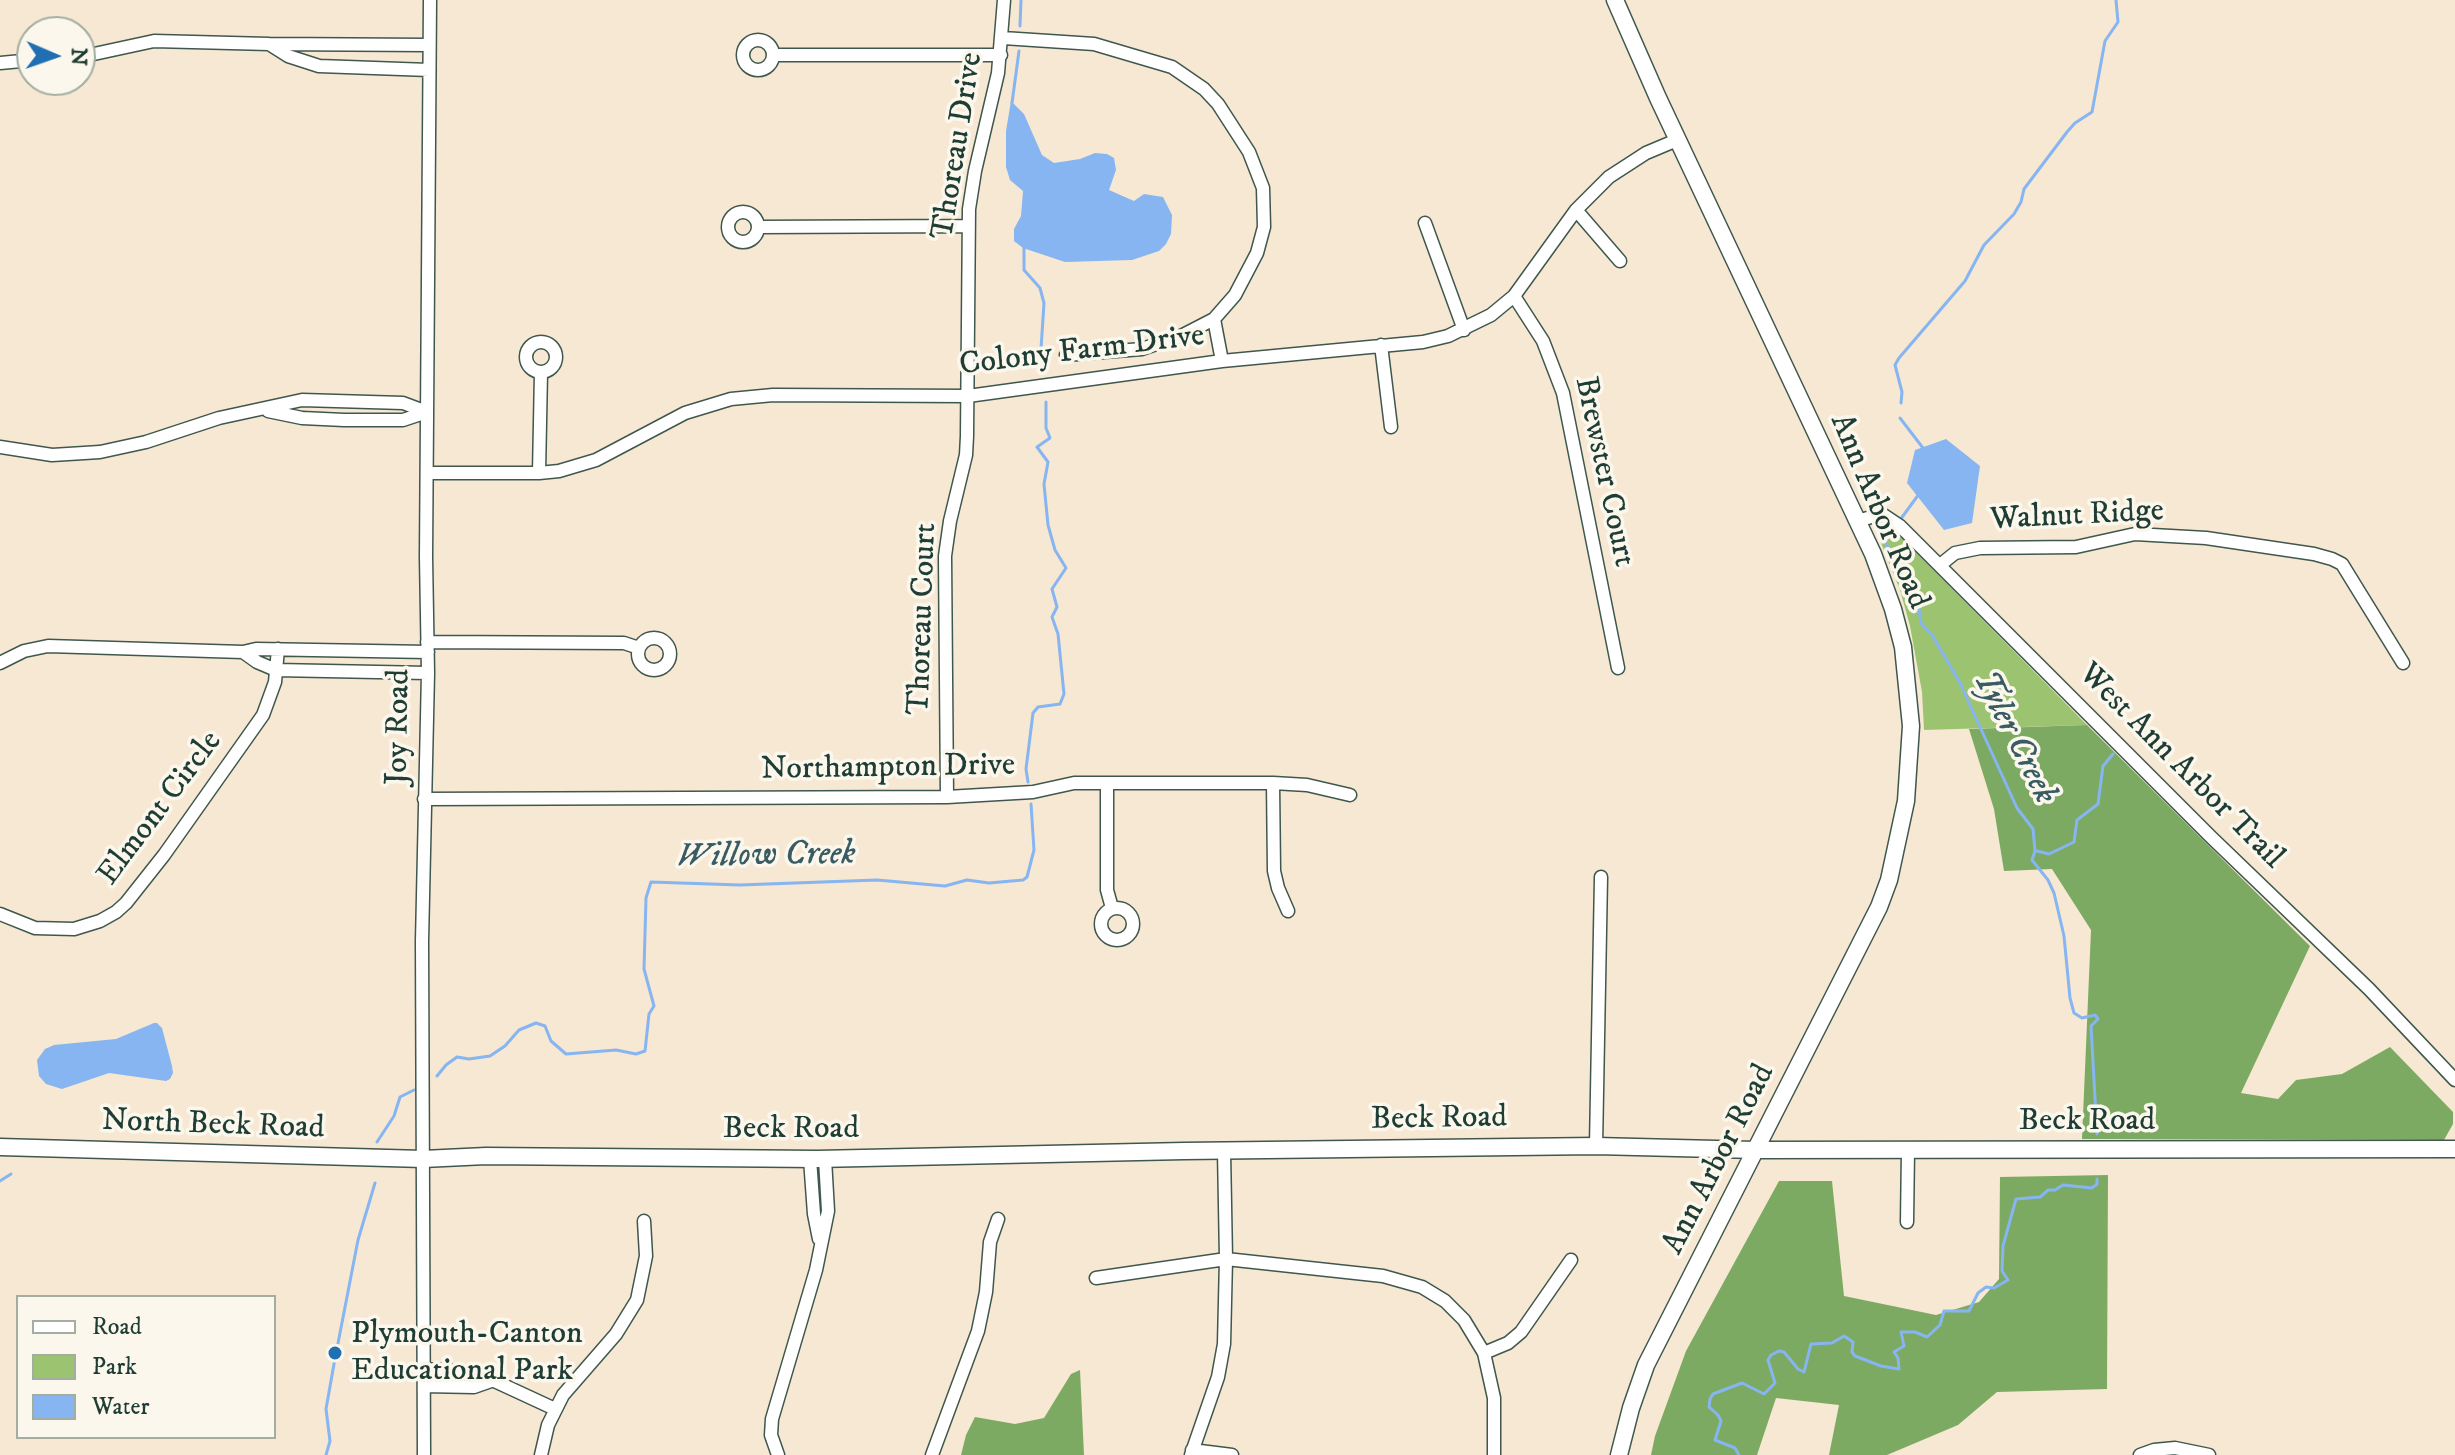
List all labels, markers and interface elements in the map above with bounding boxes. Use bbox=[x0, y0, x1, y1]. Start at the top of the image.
north arrow bbox=[16, 16, 96, 96]
text: N bbox=[65, 47, 92, 66]
street label: Thoreau Drive bbox=[925, 50, 993, 242]
street label: Colony Farm Drive bbox=[957, 318, 1207, 386]
street label: Brewster Court bbox=[1564, 374, 1642, 570]
street label: Ann Arbor Road bbox=[1820, 409, 1936, 615]
street label: Walnut Ridge bbox=[1989, 493, 2165, 541]
street label: Thoreau Court bbox=[901, 522, 947, 716]
street label: West Ann Arbor Trail bbox=[2069, 656, 2291, 878]
water label: Tyler Creek bbox=[1962, 665, 2064, 811]
street label: Joy Road bbox=[380, 669, 420, 785]
street label: Elmont Circle bbox=[91, 724, 231, 894]
street label: Northampton Drive bbox=[761, 748, 1015, 790]
water label: Willow Creek bbox=[676, 835, 856, 879]
street label: Ann Arbor Road bbox=[1656, 1058, 1784, 1262]
street label: Beck Road bbox=[1371, 1100, 1507, 1140]
street label: North Beck Road bbox=[101, 1103, 325, 1149]
street label: Beck Road bbox=[2019, 1103, 2155, 1141]
street label: Beck Road bbox=[723, 1111, 859, 1149]
legend bbox=[16, 1295, 276, 1439]
text: Road bbox=[92, 1312, 142, 1342]
place label: Plymouth-Canton Educational Park bbox=[351, 1316, 583, 1391]
marker: Plymouth-Canton Educational Park bbox=[326, 1344, 344, 1362]
text: Park bbox=[92, 1352, 137, 1382]
text: Water bbox=[92, 1392, 149, 1422]

